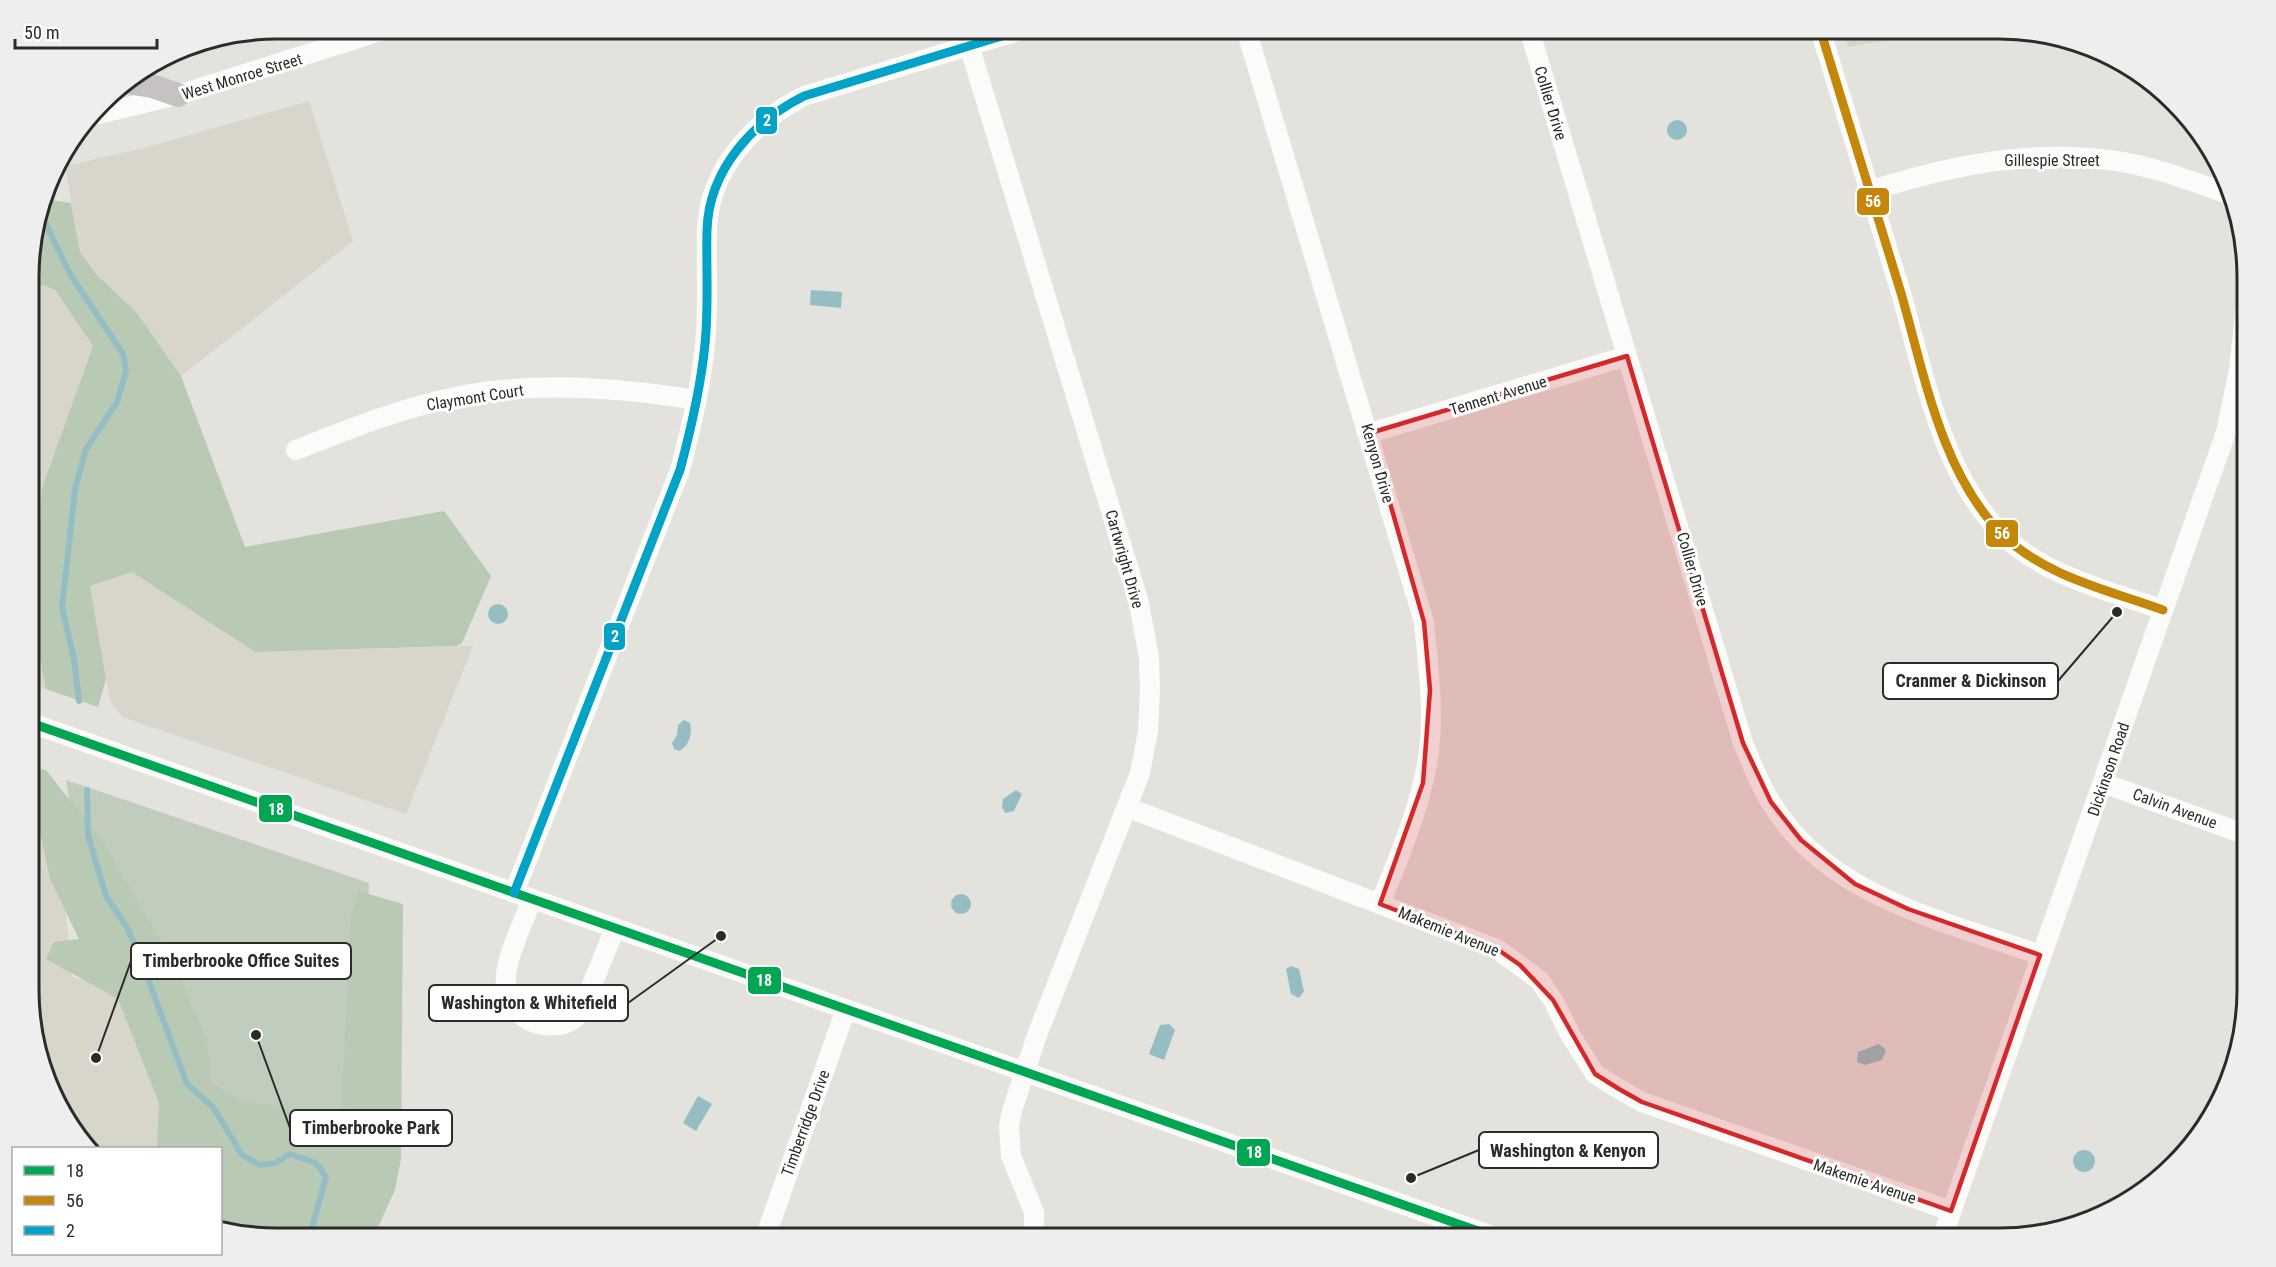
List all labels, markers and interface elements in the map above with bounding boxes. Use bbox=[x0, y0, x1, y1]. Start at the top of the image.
scale bar bbox=[15, 12, 158, 50]
text: 50 m bbox=[24, 22, 59, 43]
street label: West Monroe Street bbox=[180, 49, 305, 104]
street label: Collier Drive bbox=[1530, 64, 1571, 142]
line badge: 2 bbox=[755, 106, 778, 135]
text: 2 bbox=[763, 111, 771, 130]
street label: Gillespie Street bbox=[2004, 151, 2100, 170]
line badge: 56 bbox=[1856, 187, 1890, 216]
text: 56 bbox=[1865, 192, 1881, 211]
street label: Tennent Avenue bbox=[1447, 372, 1549, 419]
street label: Claymont Court bbox=[425, 380, 525, 415]
street label: Kenyon Drive bbox=[1357, 421, 1398, 505]
street label: Cartwright Drive bbox=[1101, 508, 1148, 611]
line badge: 56 bbox=[1985, 519, 2019, 548]
text: 56 bbox=[1994, 524, 2010, 543]
street label: Collier Drive bbox=[1673, 530, 1712, 608]
line badge: 2 bbox=[603, 622, 626, 651]
text: 2 bbox=[611, 627, 619, 646]
callout: Cranmer & Dickinson bbox=[1883, 663, 2058, 699]
text: Cranmer & Dickinson bbox=[1896, 670, 2046, 691]
street label: Dickinson Road bbox=[2084, 720, 2133, 818]
street label: Calvin Avenue bbox=[2130, 784, 2220, 833]
line badge: 18 bbox=[258, 794, 293, 823]
text: 18 bbox=[268, 800, 284, 819]
street label: Makemie Avenue bbox=[1396, 903, 1502, 960]
callout: Timberbrooke Office Suites bbox=[131, 943, 351, 979]
text: Timberbrooke Office Suites bbox=[143, 950, 339, 971]
line badge: 18 bbox=[747, 966, 782, 995]
text: 18 bbox=[756, 971, 772, 990]
callout: Washington & Whitefield bbox=[429, 985, 628, 1021]
text: Washington & Whitefield bbox=[441, 992, 617, 1013]
street label: Timberridge Drive bbox=[777, 1067, 834, 1179]
callout: Timberbrooke Park bbox=[290, 1110, 452, 1146]
text: Timberbrooke Park bbox=[302, 1117, 440, 1138]
callout: Washington & Kenyon bbox=[1479, 1132, 1658, 1168]
line badge: 18 bbox=[1236, 1138, 1271, 1167]
text: Washington & Kenyon bbox=[1490, 1140, 1646, 1161]
text: 18 bbox=[1246, 1143, 1262, 1162]
legend bbox=[12, 1147, 222, 1255]
street label: Makemie Avenue bbox=[1811, 1155, 1919, 1208]
text: 18 bbox=[66, 1160, 84, 1181]
text: 56 bbox=[66, 1190, 84, 1211]
text: 2 bbox=[66, 1220, 75, 1241]

